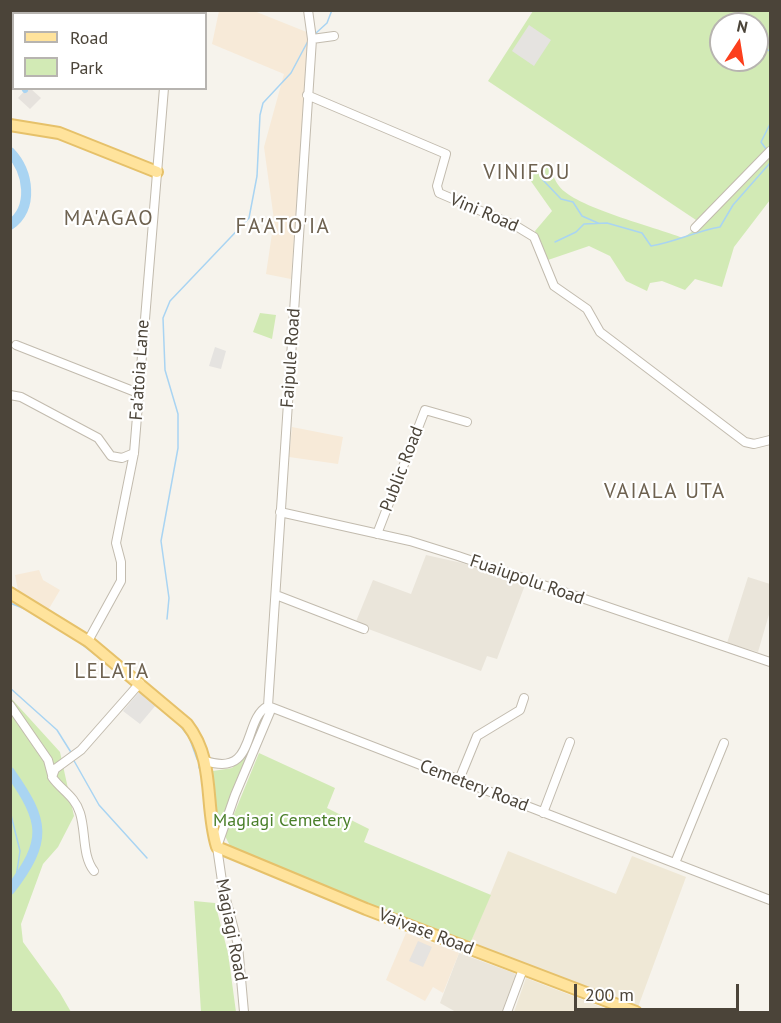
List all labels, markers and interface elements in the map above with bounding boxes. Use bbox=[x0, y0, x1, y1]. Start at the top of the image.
legend bbox=[12, 12, 207, 90]
north arrow bbox=[709, 12, 769, 72]
text: N bbox=[735, 15, 750, 37]
text: Road bbox=[70, 26, 108, 49]
text: Park bbox=[70, 56, 103, 79]
district label: VINIFOU bbox=[483, 160, 571, 186]
street label: Vini Road bbox=[446, 189, 522, 237]
district label: MA'AGAO bbox=[64, 206, 154, 232]
district label: FA'ATO'IA bbox=[236, 214, 330, 240]
street label: Faipule Road bbox=[277, 307, 305, 409]
street label: Fa'atoia Lane bbox=[126, 319, 154, 421]
street label: Public Road bbox=[376, 423, 428, 515]
district label: VAIALA UTA bbox=[604, 479, 726, 505]
street label: Fuaiupolu Road bbox=[467, 550, 587, 610]
district label: LELATA bbox=[74, 659, 150, 685]
street label: Cemetery Road bbox=[416, 755, 532, 817]
park label: Magiagi Cemetery bbox=[213, 810, 351, 832]
street label: Magiagi Road bbox=[210, 877, 252, 983]
street label: Vaivase Road bbox=[375, 904, 477, 960]
scale bar bbox=[577, 972, 742, 1010]
text: 200 m bbox=[585, 983, 634, 1006]

